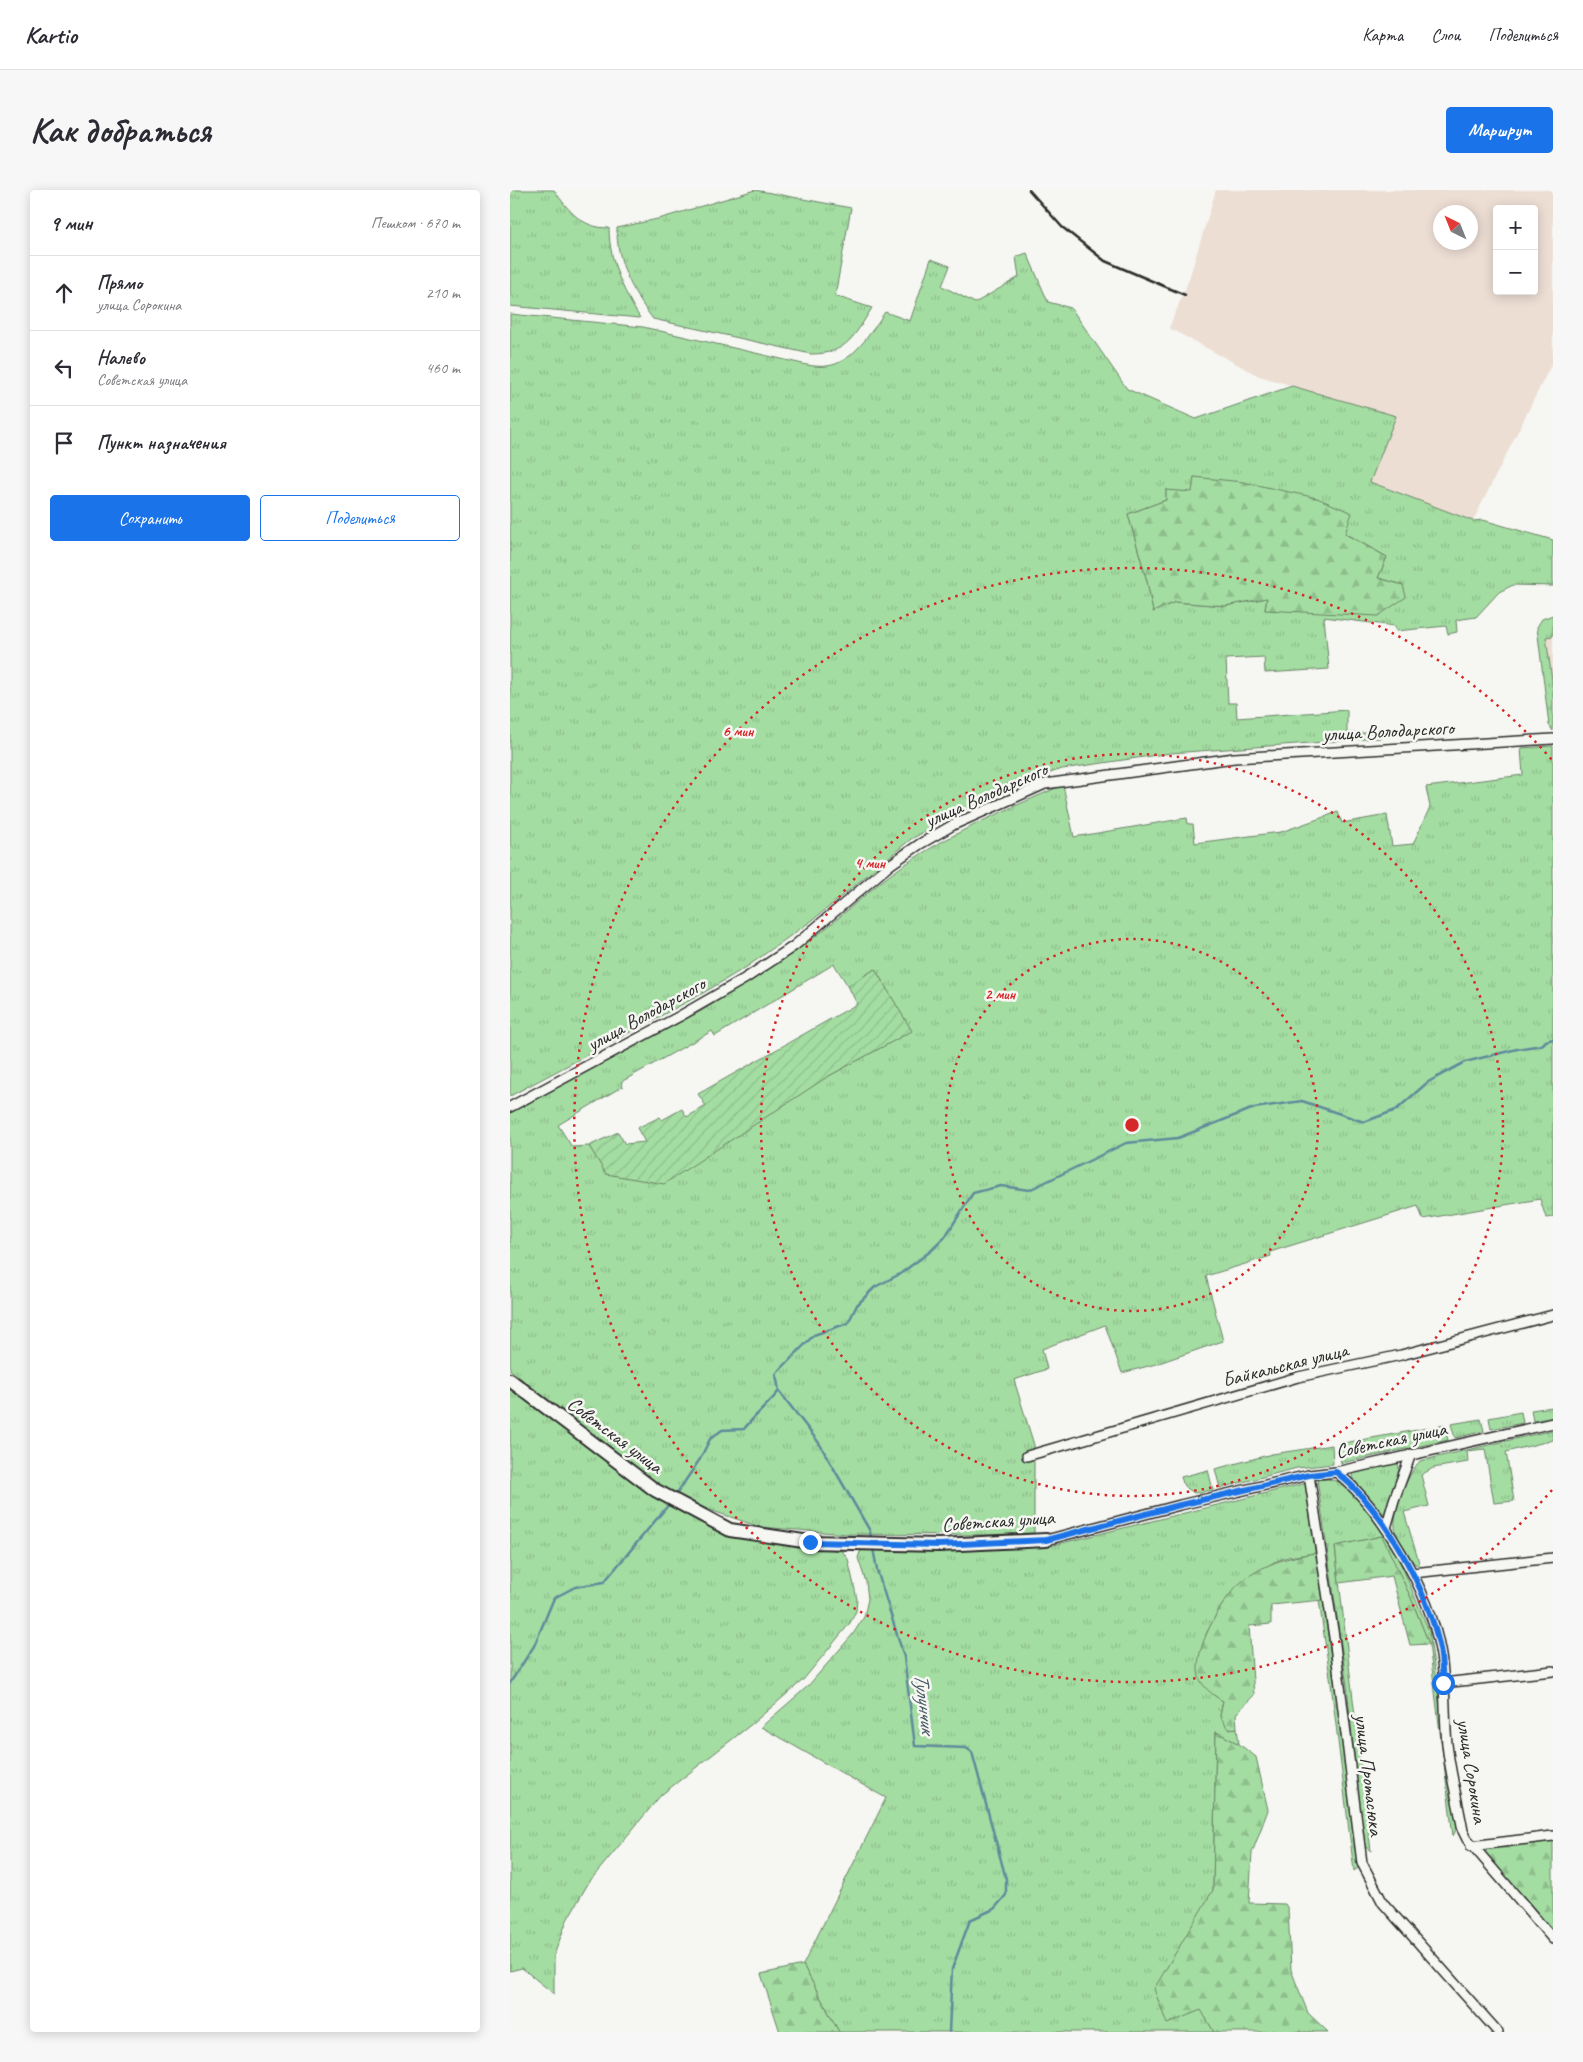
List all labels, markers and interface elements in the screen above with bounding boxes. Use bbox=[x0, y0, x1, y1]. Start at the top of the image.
text: Kartio bbox=[25, 20, 77, 50]
text: Карта bbox=[1362, 24, 1403, 46]
text: Слои bbox=[1431, 24, 1460, 46]
text: Поделиться bbox=[1488, 24, 1558, 46]
button: Маршрут bbox=[1446, 107, 1553, 153]
text: Как добраться bbox=[30, 108, 211, 153]
north arrow bbox=[1433, 205, 1478, 250]
map controls bbox=[1493, 205, 1538, 295]
button: + bbox=[1493, 205, 1538, 250]
text: 9 мин bbox=[50, 210, 92, 236]
text: Пешком · 670 m bbox=[371, 213, 460, 233]
button: − bbox=[1493, 250, 1538, 295]
text: Прямо bbox=[97, 271, 142, 295]
icon: ahead bbox=[50, 279, 78, 307]
text: 210 m bbox=[426, 283, 460, 303]
text: улица Сорокина bbox=[97, 295, 181, 315]
text: Налево bbox=[97, 346, 145, 370]
icon: left bbox=[50, 354, 78, 382]
text: 460 m bbox=[426, 358, 460, 378]
text: Советская улица bbox=[97, 370, 187, 390]
icon: arrive bbox=[50, 429, 78, 457]
text: Пункт назначения bbox=[97, 431, 226, 455]
button: Сохранить bbox=[50, 495, 250, 541]
button: Поделиться bbox=[260, 495, 460, 541]
street label: улица Володарского bbox=[1321, 715, 1456, 747]
text: 6 мин bbox=[723, 722, 755, 741]
street label: улица Володарского bbox=[920, 756, 1053, 834]
text: 4 мин bbox=[855, 854, 887, 873]
street label: улица Володарского bbox=[582, 970, 711, 1057]
text: 2 мин bbox=[985, 985, 1017, 1004]
centre of rings bbox=[1123, 1116, 1141, 1134]
street label: Байкальская улица bbox=[1220, 1337, 1352, 1393]
street label: Советская улица bbox=[562, 1391, 669, 1480]
street label: Советская улица bbox=[1333, 1416, 1450, 1464]
street label: Советская улица bbox=[941, 1505, 1056, 1537]
route end bbox=[799, 1531, 822, 1554]
water label: Тулунчик bbox=[908, 1671, 942, 1739]
route start bbox=[1432, 1672, 1455, 1695]
street label: улица Протасюка bbox=[1349, 1712, 1389, 1838]
street label: улица Сорокина bbox=[1451, 1716, 1493, 1826]

